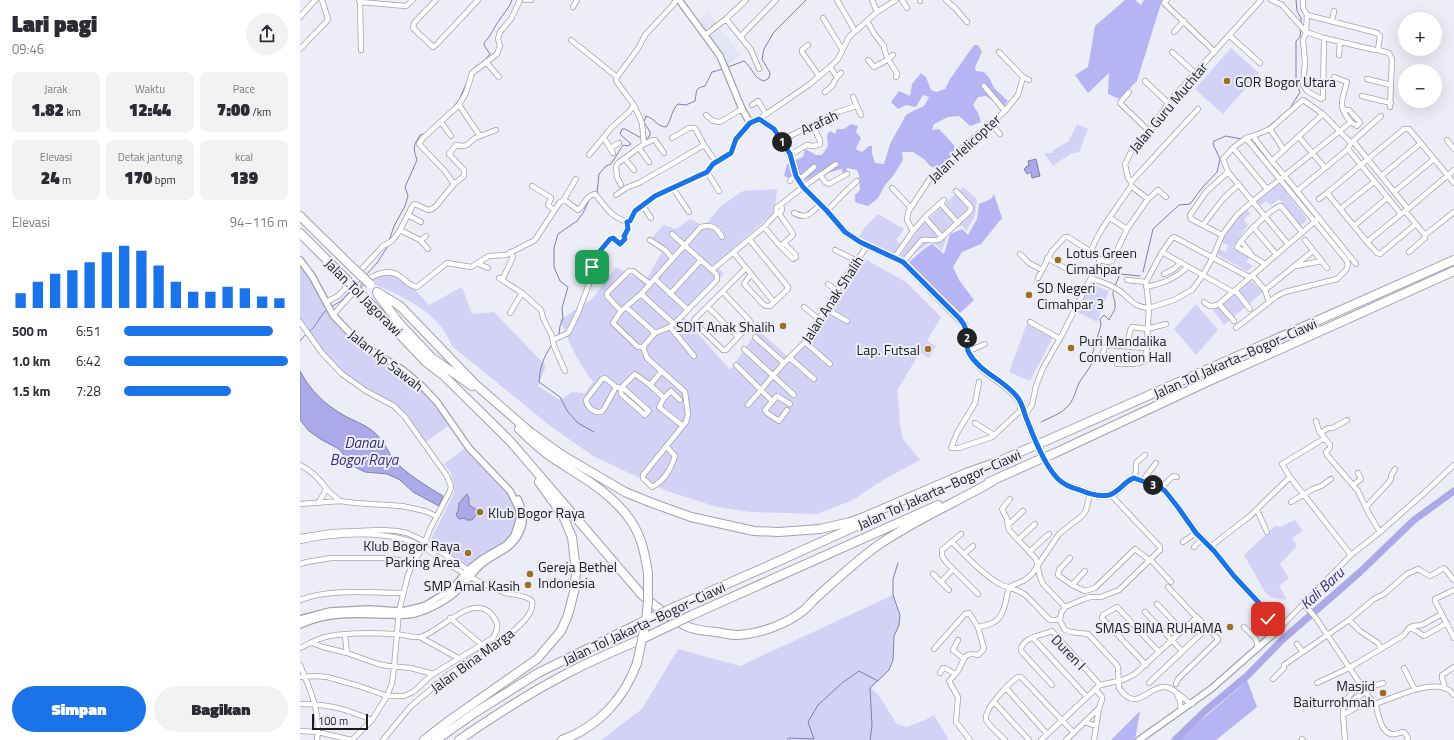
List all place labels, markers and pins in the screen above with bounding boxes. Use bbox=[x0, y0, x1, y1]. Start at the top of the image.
place label: GOR Bogor Utara bbox=[1235, 71, 1336, 92]
marker: GOR Bogor Utara bbox=[1222, 76, 1232, 86]
pin: 1 bbox=[772, 132, 792, 152]
place label: Lotus Green Cimahpar bbox=[1066, 242, 1137, 279]
pin bbox=[575, 250, 609, 284]
marker: Lotus Green Cimahpar bbox=[1053, 255, 1063, 265]
place label: SD Negeri Cimahpar 3 bbox=[1037, 277, 1104, 314]
marker: SD Negeri Cimahpar 3 bbox=[1024, 290, 1034, 300]
place label: SDIT Anak Shalih bbox=[676, 316, 775, 337]
marker: SDIT Anak Shalih bbox=[778, 321, 788, 331]
pin: 2 bbox=[957, 328, 977, 348]
place label: Puri Mandalika Convention Hall bbox=[1079, 330, 1171, 367]
place label: Lap. Futsal bbox=[857, 339, 920, 360]
marker: Puri Mandalika Convention Hall bbox=[1066, 343, 1076, 353]
marker: Lap. Futsal bbox=[923, 344, 933, 354]
pin: 3 bbox=[1143, 475, 1163, 495]
place label: Klub Bogor Raya bbox=[488, 502, 585, 523]
marker: Klub Bogor Raya bbox=[475, 507, 485, 517]
place label: Klub Bogor Raya Parking Area bbox=[363, 535, 460, 572]
marker: Klub Bogor Raya Parking Area bbox=[463, 548, 473, 558]
place label: Gereja Bethel Indonesia bbox=[538, 556, 617, 593]
marker: Gereja Bethel Indonesia bbox=[525, 569, 535, 579]
place label: SMP Amal Kasih bbox=[424, 575, 520, 596]
marker: SMP Amal Kasih bbox=[523, 580, 533, 590]
pin bbox=[1251, 602, 1285, 636]
place label: SMAS BINA RUHAMA bbox=[1095, 617, 1223, 638]
marker: SMAS BINA RUHAMA bbox=[1225, 622, 1235, 632]
place label: Masjid Baiturrohmah bbox=[1293, 675, 1375, 712]
marker: Masjid Baiturrohmah bbox=[1378, 688, 1388, 698]

